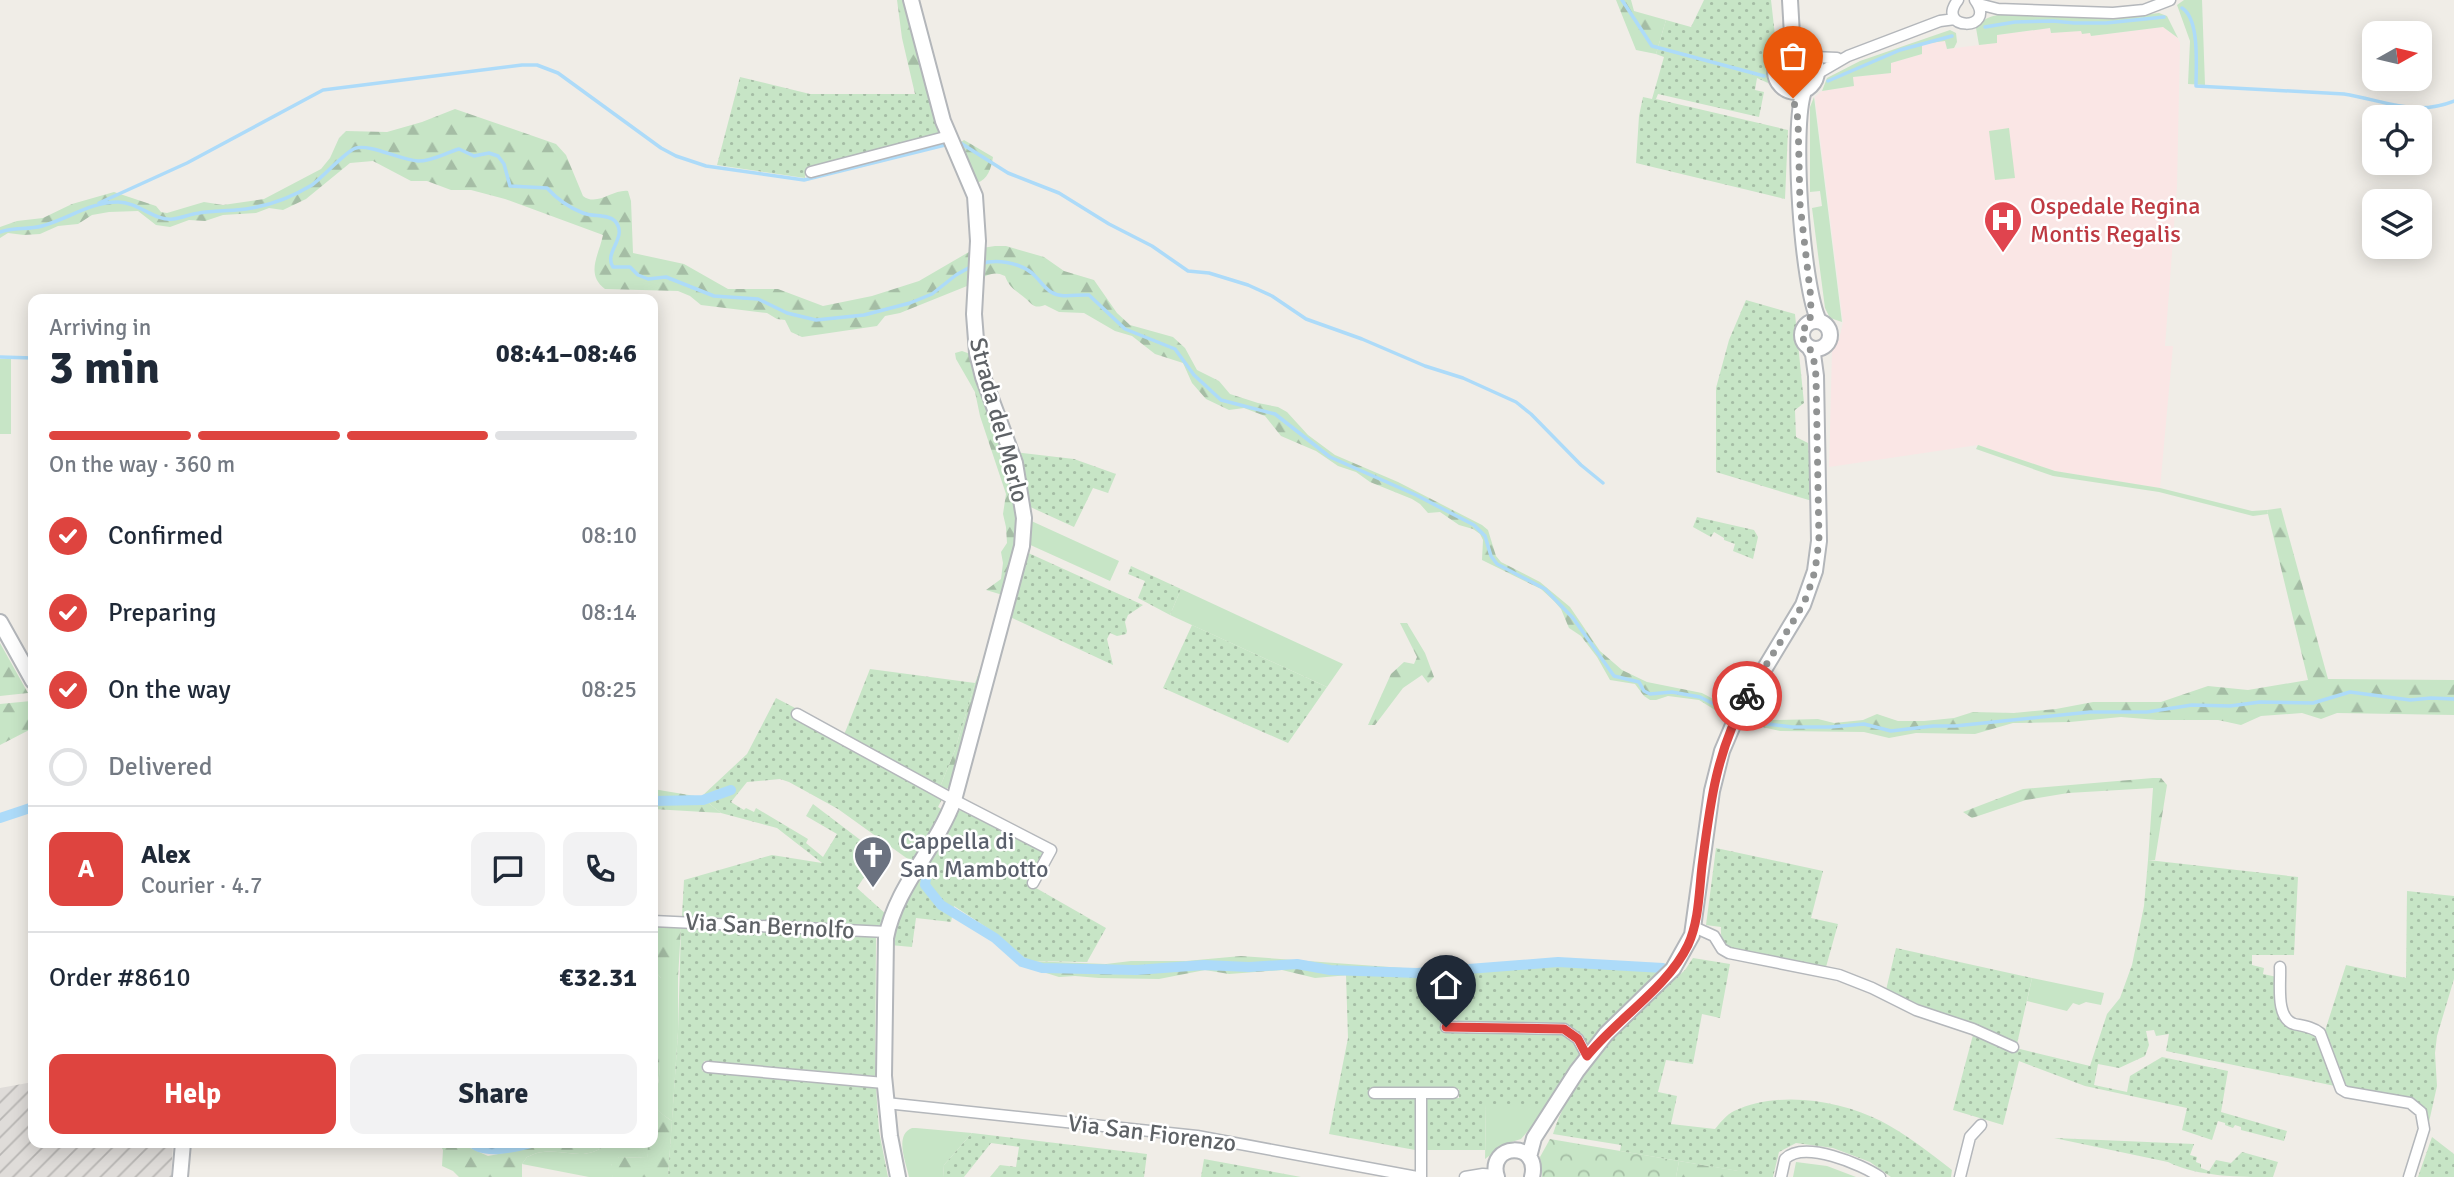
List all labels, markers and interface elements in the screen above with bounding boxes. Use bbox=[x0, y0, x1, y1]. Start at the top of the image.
north arrow bbox=[2362, 21, 2432, 91]
map controls bbox=[2362, 21, 2432, 259]
pin bbox=[1763, 26, 1823, 98]
icon: bag bbox=[1774, 37, 1812, 75]
button: locate bbox=[2362, 105, 2432, 175]
button: layers bbox=[2362, 189, 2432, 259]
place label: Ospedale Regina Montis Regalis bbox=[2030, 191, 2200, 249]
hospital icon: Ospedale Regina Montis Regalis bbox=[1982, 199, 2024, 254]
text: Arriving in bbox=[49, 313, 151, 342]
street label: Strada del Merlo bbox=[963, 334, 1035, 506]
text: 08:41–08:46 bbox=[496, 338, 637, 370]
text: 3 min bbox=[49, 340, 160, 396]
text: On the way · 360 m bbox=[49, 450, 235, 479]
icon: check bbox=[49, 517, 87, 555]
text: Confirmed bbox=[108, 520, 223, 552]
text: 08:10 bbox=[581, 521, 637, 550]
icon: check bbox=[49, 594, 87, 632]
text: Preparing bbox=[108, 597, 216, 629]
text: 08:14 bbox=[581, 598, 637, 627]
courier bbox=[1712, 661, 1782, 731]
icon: check bbox=[49, 671, 87, 709]
text: On the way bbox=[108, 674, 231, 706]
text: 08:25 bbox=[581, 675, 637, 704]
icon: bike bbox=[1728, 677, 1766, 715]
text: Delivered bbox=[108, 751, 213, 783]
place label: Cappella di San Mambotto bbox=[900, 826, 1049, 884]
button: chat bbox=[471, 832, 545, 906]
button: phone bbox=[563, 832, 637, 906]
church icon: Cappella di San Mambotto bbox=[852, 834, 894, 889]
text: Alex bbox=[141, 839, 191, 871]
text: A bbox=[78, 853, 94, 885]
text: Courier · 4.7 bbox=[141, 871, 262, 900]
street label: Via San Bernolfo bbox=[684, 907, 856, 945]
pin bbox=[1416, 955, 1476, 1027]
text: Order #8610 bbox=[49, 962, 190, 994]
text: €32.31 bbox=[559, 962, 637, 994]
icon: home bbox=[1427, 966, 1465, 1004]
button: Help bbox=[49, 1054, 336, 1134]
button: Share bbox=[350, 1054, 637, 1134]
street label: Via San Fiorenzo bbox=[1066, 1108, 1238, 1158]

